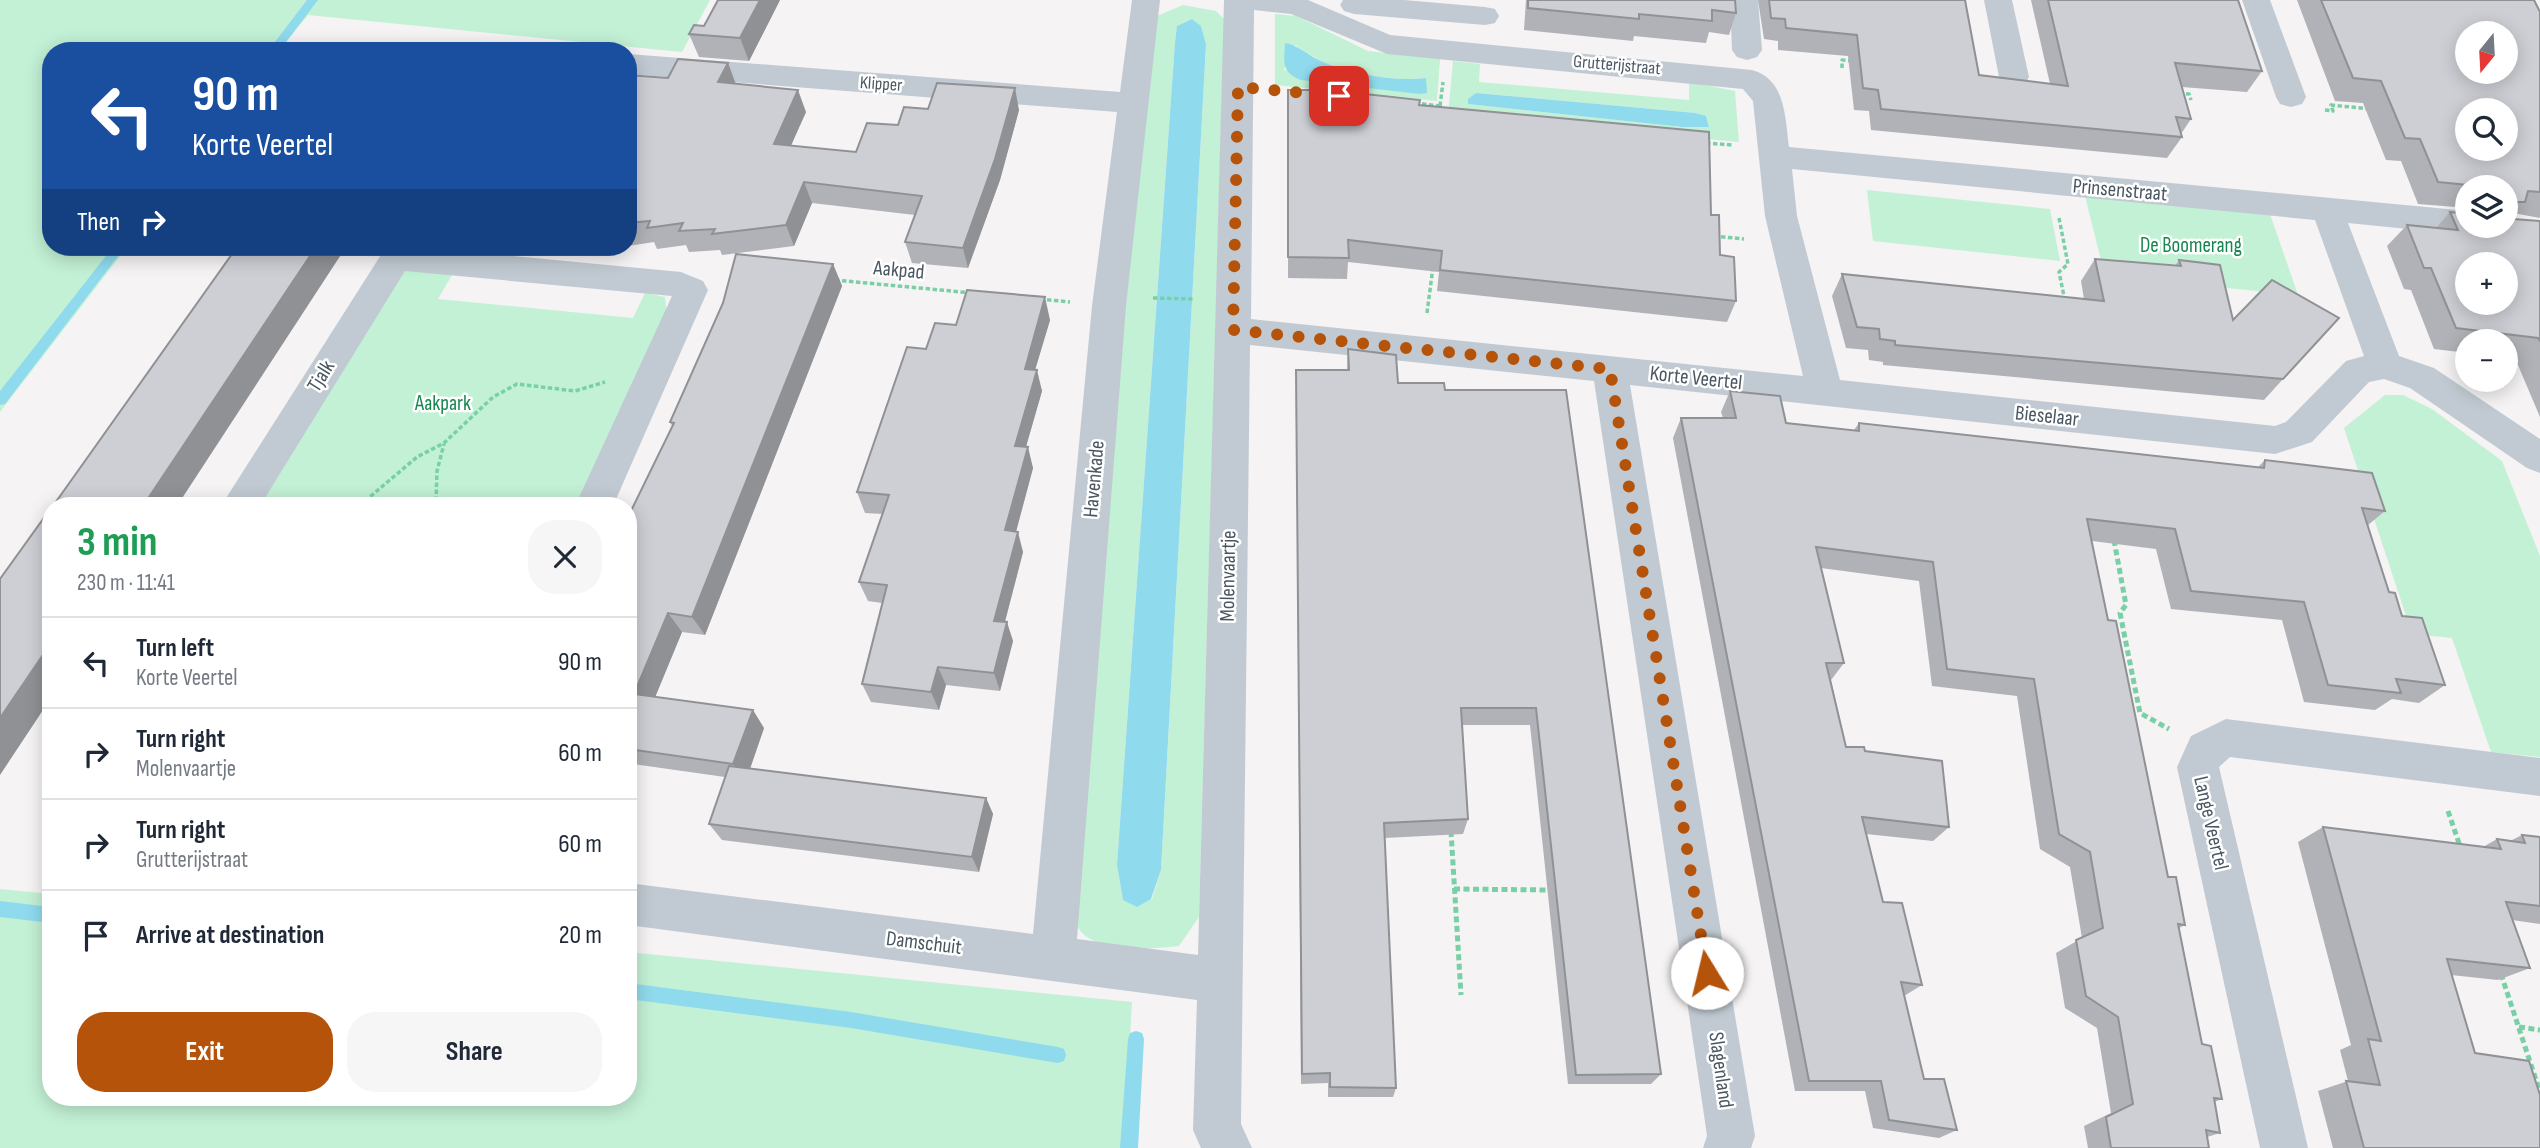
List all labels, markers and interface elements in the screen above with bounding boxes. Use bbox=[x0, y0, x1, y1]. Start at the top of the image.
north arrow bbox=[2455, 21, 2518, 84]
map controls bbox=[2455, 21, 2518, 392]
street label: Grutterijstraat bbox=[1572, 51, 1662, 79]
text: 90 m bbox=[192, 66, 279, 125]
pin bbox=[1309, 66, 1369, 126]
icon: left bbox=[77, 70, 168, 161]
street label: Klipper bbox=[859, 72, 903, 96]
icon: arrive bbox=[1320, 77, 1358, 115]
button: search bbox=[2455, 98, 2518, 161]
text: Korte Veertel bbox=[192, 126, 333, 165]
street label: Prinsenstraat bbox=[2072, 173, 2168, 207]
button: layers bbox=[2455, 175, 2518, 238]
icon: right bbox=[134, 203, 172, 241]
text: Then bbox=[77, 207, 120, 238]
park label: De Boomerang bbox=[2140, 233, 2242, 258]
button: + bbox=[2455, 252, 2518, 315]
street label: Aakpad bbox=[872, 255, 925, 285]
button: − bbox=[2455, 329, 2518, 392]
street label: Tjalk bbox=[302, 356, 340, 396]
street label: Korte Veertel bbox=[1649, 361, 1743, 395]
park label: Aakpark bbox=[414, 391, 471, 416]
street label: Bieselaar bbox=[2014, 400, 2080, 432]
street label: Havenkade bbox=[1078, 439, 1110, 519]
text: 3 min bbox=[77, 517, 157, 568]
button: close bbox=[528, 520, 602, 594]
street label: Molenvaartje bbox=[1215, 530, 1241, 622]
text: 230 m · 11:41 bbox=[77, 569, 175, 597]
text: Turn left bbox=[136, 633, 214, 664]
icon: left bbox=[77, 644, 115, 682]
text: 90 m bbox=[558, 647, 602, 678]
text: Korte Veertel bbox=[136, 664, 238, 692]
text: Turn right bbox=[136, 724, 225, 755]
icon: right bbox=[77, 735, 115, 773]
text: 60 m bbox=[558, 738, 602, 769]
text: Molenvaartje bbox=[136, 755, 236, 783]
street label: Lange Veertel bbox=[2188, 774, 2234, 872]
text: Turn right bbox=[136, 815, 225, 846]
icon: right bbox=[77, 826, 115, 864]
text: 60 m bbox=[558, 829, 602, 860]
text: Grutterijstraat bbox=[136, 846, 248, 874]
icon: arrive bbox=[77, 917, 115, 955]
text: Arrive at destination bbox=[136, 920, 324, 951]
text: 20 m bbox=[559, 920, 602, 951]
street label: Damschuit bbox=[885, 926, 963, 960]
position arrow bbox=[1670, 936, 1744, 1010]
button: Exit bbox=[77, 1012, 333, 1092]
button: Share bbox=[347, 1012, 602, 1092]
street label: Slagenland bbox=[1703, 1030, 1739, 1110]

